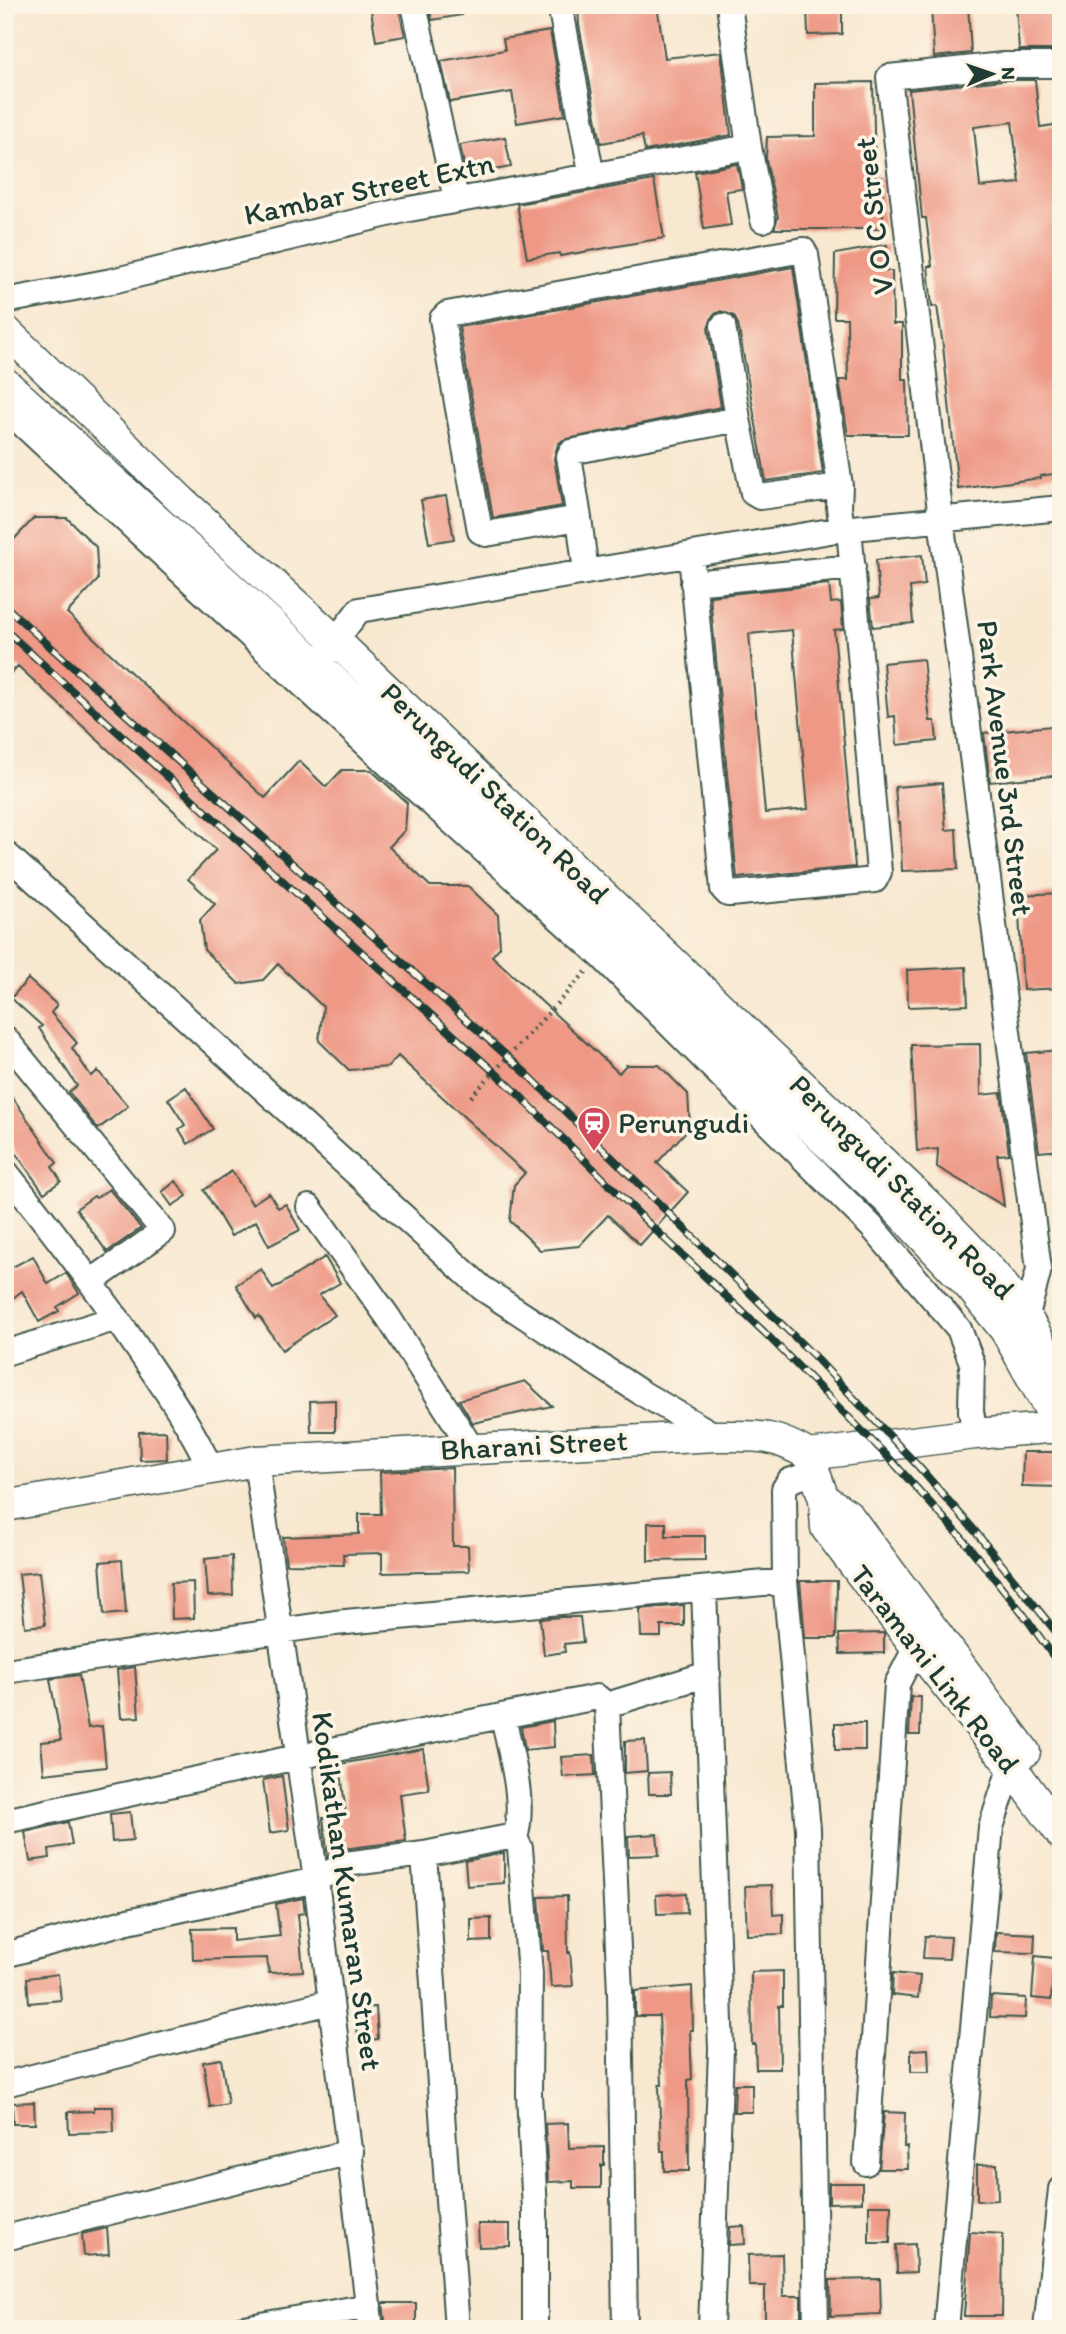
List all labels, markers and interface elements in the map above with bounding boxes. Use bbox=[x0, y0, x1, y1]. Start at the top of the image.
north arrow bbox=[958, 38, 1028, 108]
text: N bbox=[997, 67, 1020, 80]
street label: V O C Street bbox=[845, 135, 902, 297]
street label: Kambar Street Extn bbox=[241, 144, 497, 233]
street label: Park Avenue 3rd Street bbox=[969, 618, 1042, 918]
street label: Perungudi Station Road bbox=[373, 674, 617, 911]
street label: Perungudi Station Road bbox=[782, 1066, 1023, 1307]
station icon: Perungudi bbox=[575, 1104, 613, 1153]
place label: Perungudi bbox=[618, 1104, 749, 1141]
street label: Bharani Street bbox=[439, 1421, 629, 1468]
street label: Taramani Link Road bbox=[842, 1557, 1028, 1781]
street label: Kodikathan Kumaran Street bbox=[304, 1709, 391, 2073]

